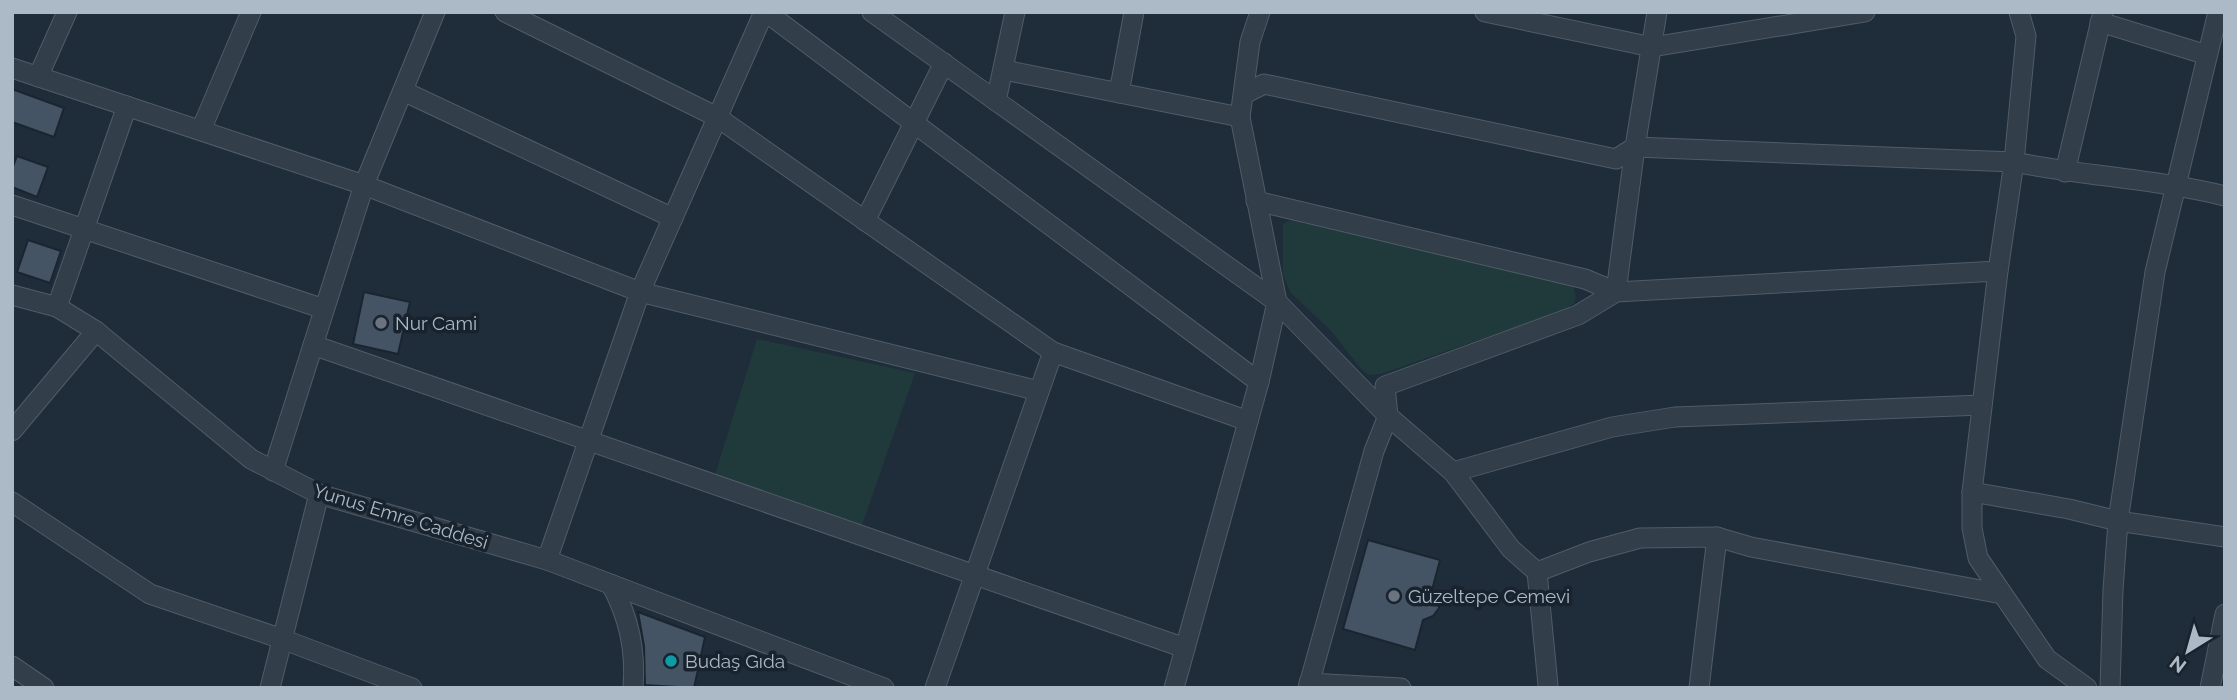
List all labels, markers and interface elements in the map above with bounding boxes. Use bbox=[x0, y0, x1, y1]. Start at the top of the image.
place label: Nur Cami bbox=[395, 312, 477, 334]
marker: Nur Cami bbox=[373, 315, 389, 331]
street label: Yunus Emre Caddesi bbox=[311, 479, 491, 553]
place label: Güzeltepe Cemevi bbox=[1408, 585, 1570, 607]
marker: Güzeltepe Cemevi bbox=[1386, 588, 1402, 604]
north arrow bbox=[2153, 616, 2223, 686]
place label: Budaş Gıda bbox=[685, 650, 785, 672]
text: N bbox=[2165, 651, 2190, 678]
marker: Budaş Gıda bbox=[663, 653, 679, 669]

